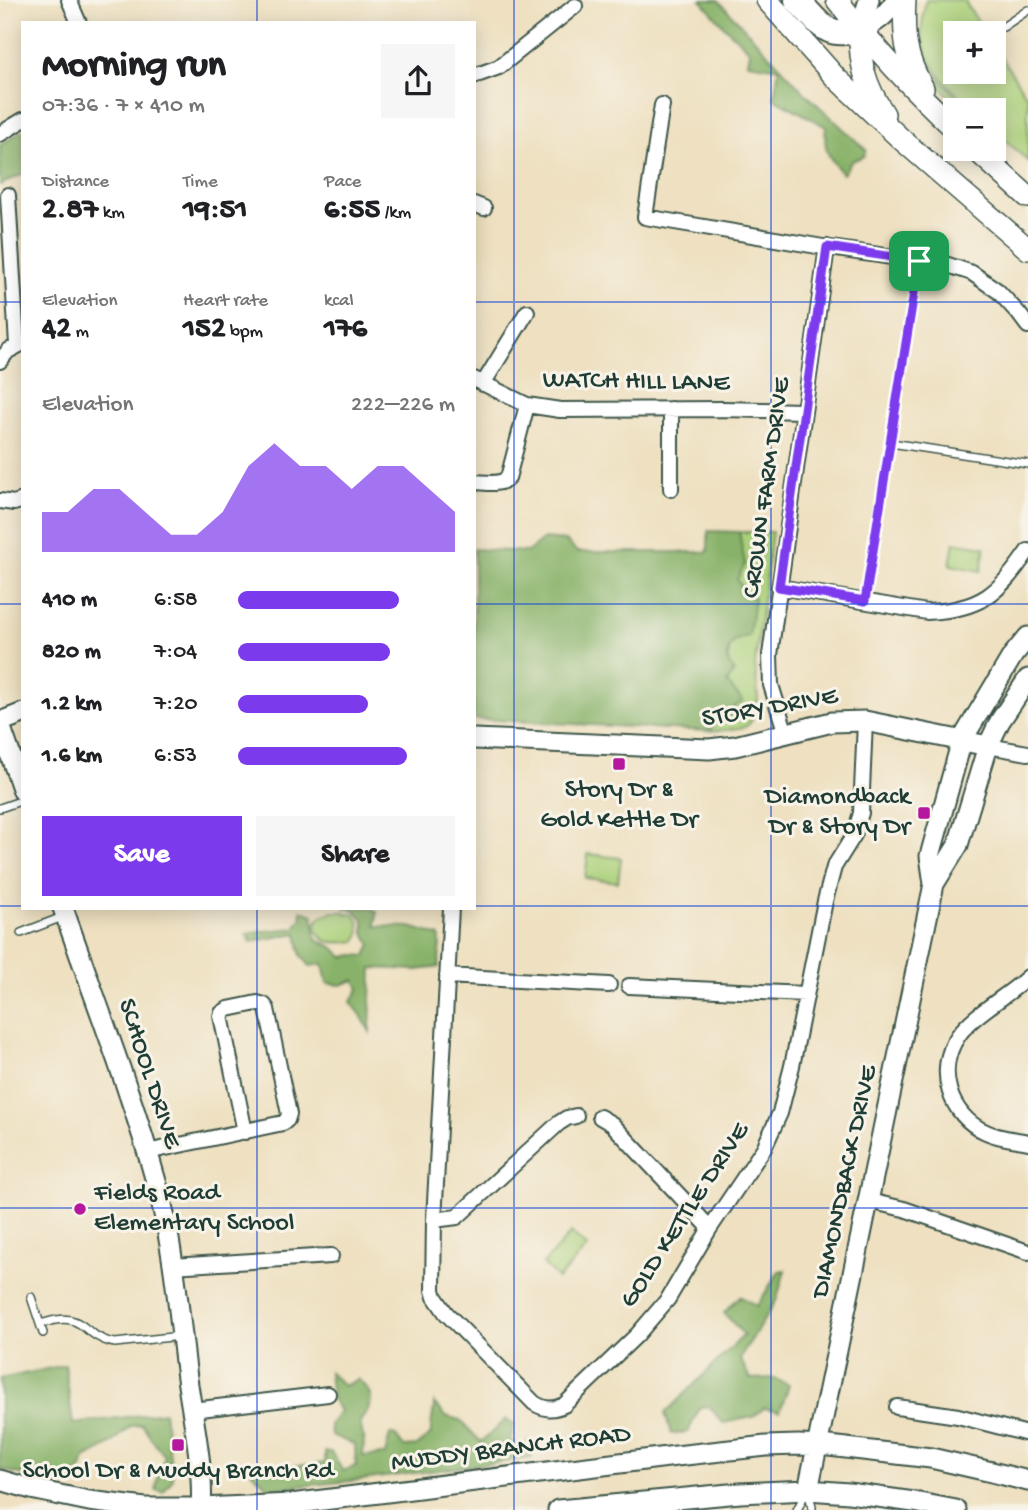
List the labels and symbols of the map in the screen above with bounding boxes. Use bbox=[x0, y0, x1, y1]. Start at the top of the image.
pin bbox=[889, 231, 949, 291]
street label: WATCH HILL LANE bbox=[542, 366, 730, 400]
street label: CROWN FARM DRIVE bbox=[737, 375, 799, 600]
street label: STORY DRIVE bbox=[700, 682, 841, 736]
marker: Story Dr & Gold Kettle Dr bbox=[611, 756, 627, 772]
place label: Story Dr & Gold Kettle Dr bbox=[540, 776, 701, 837]
place label: Diamondback Dr & Story Dr bbox=[763, 783, 913, 844]
marker: Diamondback Dr & Story Dr bbox=[916, 805, 932, 821]
street label: SCHOOL DRIVE bbox=[109, 995, 187, 1153]
street label: DIAMONDBACK DRIVE bbox=[806, 1062, 886, 1303]
street label: GOLD KETTLE DRIVE bbox=[615, 1117, 758, 1314]
place label: Fields Road Elementary School bbox=[93, 1179, 294, 1240]
marker: Fields Road Elementary School bbox=[72, 1201, 88, 1217]
street label: MUDDY BRANCH ROAD bbox=[389, 1420, 633, 1480]
marker: School Dr & Muddy Branch Rd bbox=[170, 1437, 186, 1453]
place label: School Dr & Muddy Branch Rd bbox=[23, 1457, 335, 1488]

